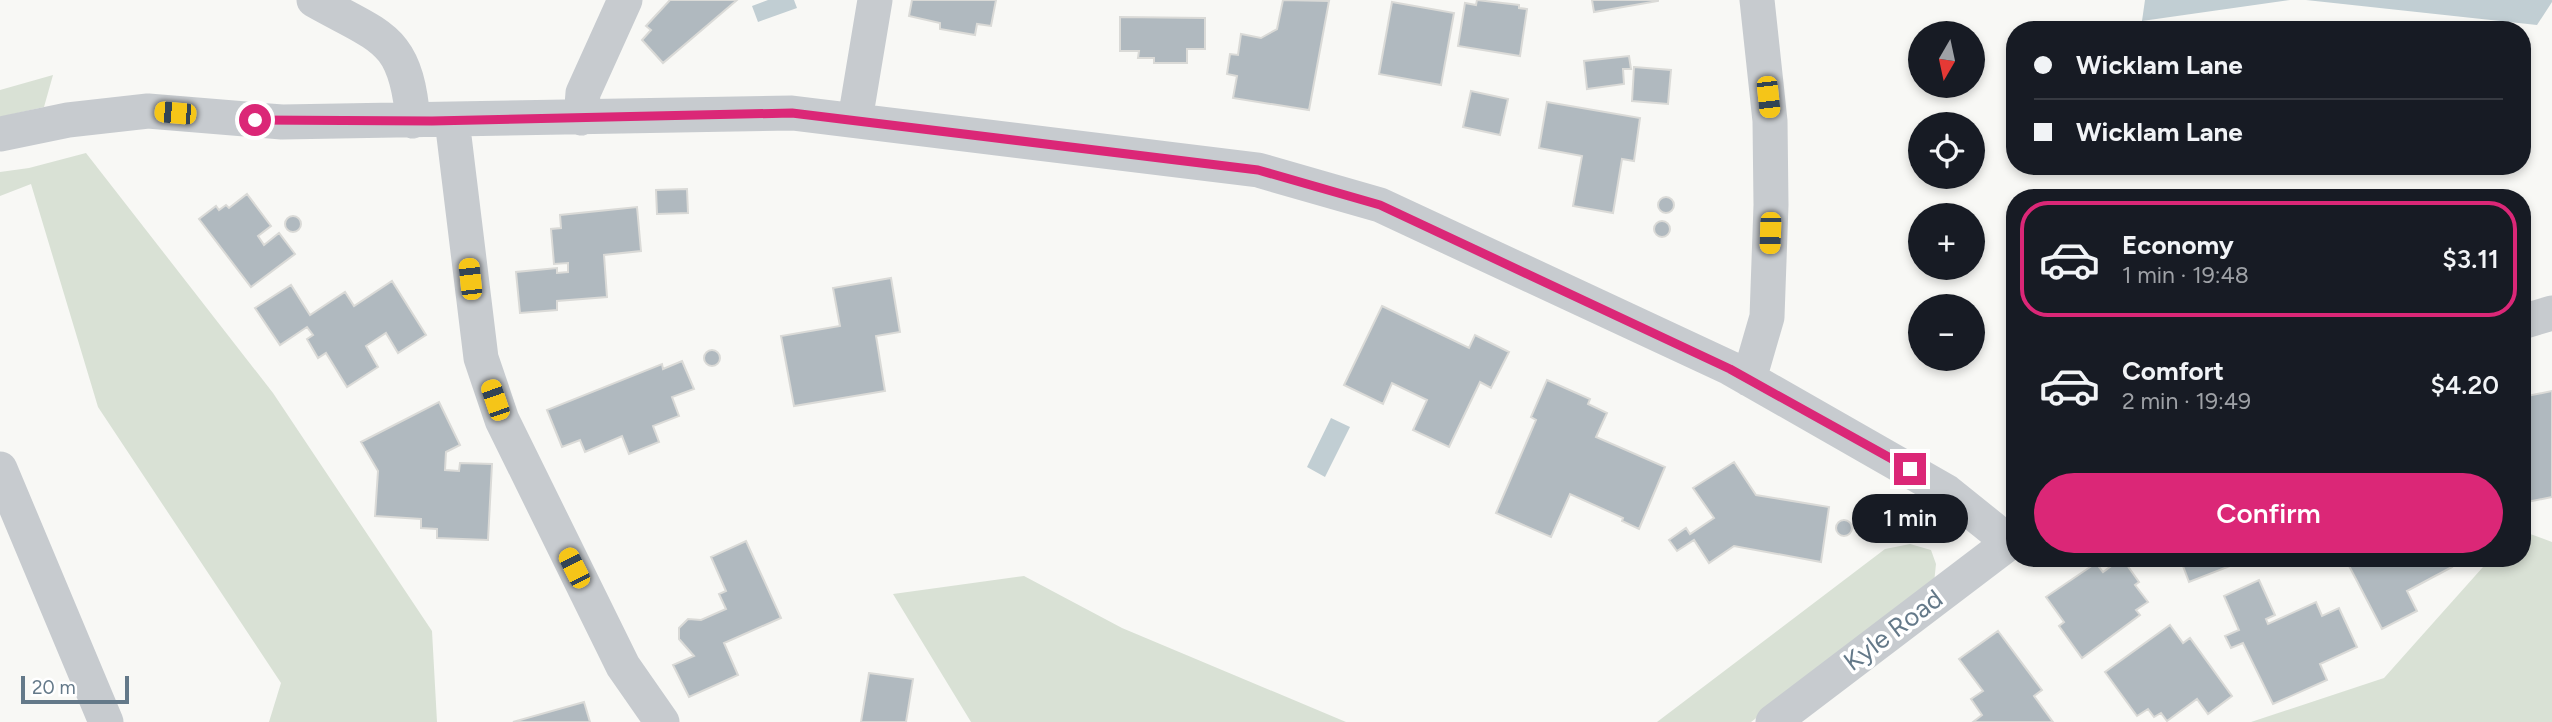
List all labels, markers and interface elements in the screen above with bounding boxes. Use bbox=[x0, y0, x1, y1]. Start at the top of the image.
north arrow bbox=[1908, 21, 1984, 98]
map controls bbox=[1908, 21, 1985, 371]
text: Wicklam Lane bbox=[2076, 49, 2243, 81]
car bbox=[1756, 75, 1781, 119]
car bbox=[154, 101, 197, 125]
route start bbox=[239, 104, 271, 136]
button: locate bbox=[1908, 112, 1985, 189]
text: Wicklam Lane bbox=[2076, 116, 2243, 148]
button: + bbox=[1908, 203, 1985, 280]
car bbox=[1759, 212, 1782, 254]
icon: car bbox=[2038, 228, 2101, 291]
text: Economy bbox=[2122, 229, 2234, 261]
text: $3.11 bbox=[2442, 243, 2499, 275]
car bbox=[458, 257, 483, 301]
text: 1 min · 19:48 bbox=[2122, 261, 2249, 289]
button: − bbox=[1908, 294, 1985, 371]
icon: car bbox=[2038, 354, 2101, 417]
text: Comfort bbox=[2122, 355, 2224, 387]
text: $4.20 bbox=[2431, 369, 2499, 401]
car bbox=[479, 377, 512, 423]
text: 2 min · 19:49 bbox=[2122, 387, 2251, 415]
route end bbox=[1894, 453, 1926, 485]
button: Confirm bbox=[2034, 473, 2503, 553]
callout: 1 min bbox=[1852, 494, 1968, 542]
text: 1 min bbox=[1883, 504, 1937, 532]
car bbox=[556, 545, 593, 591]
street label: Kyle Road bbox=[1837, 582, 1949, 678]
scale bar bbox=[21, 673, 130, 705]
text: 20 m bbox=[32, 676, 76, 699]

